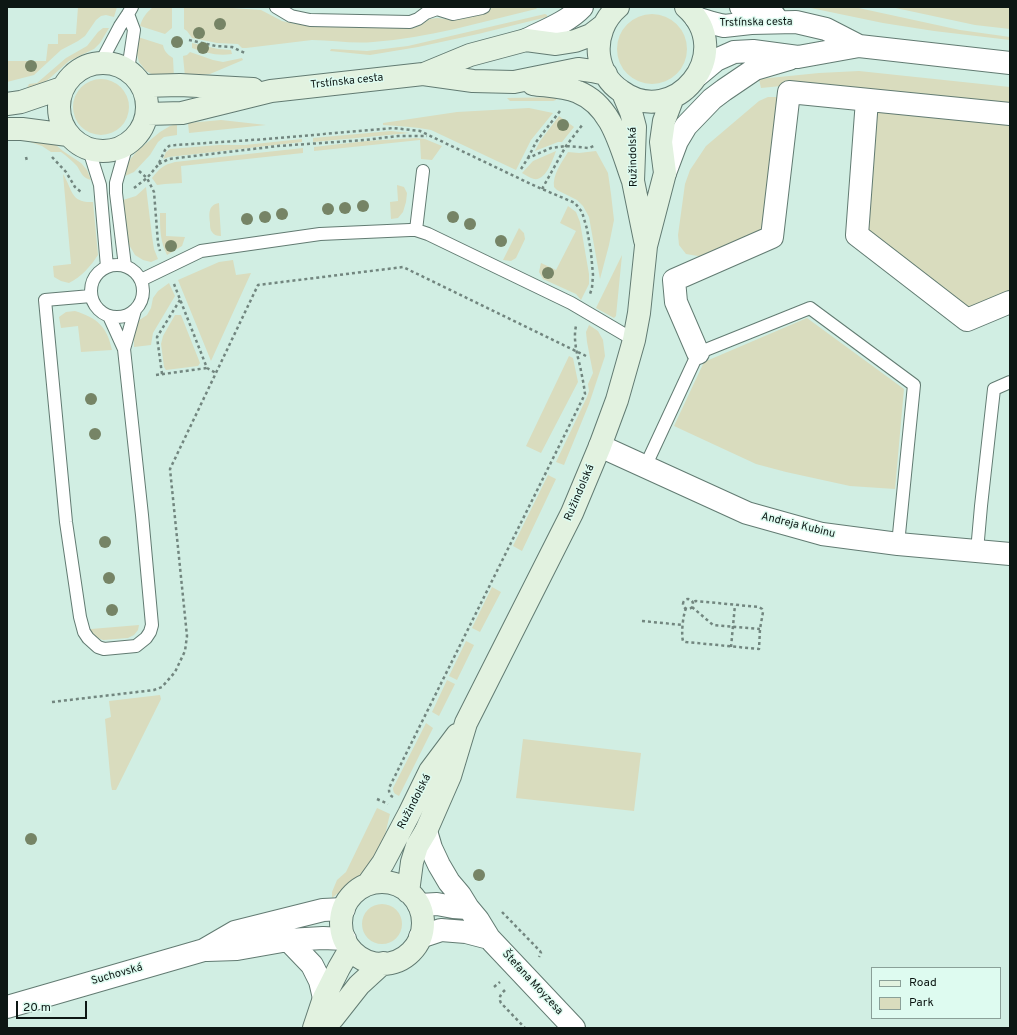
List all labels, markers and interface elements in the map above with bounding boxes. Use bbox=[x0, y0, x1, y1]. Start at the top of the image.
street label: Trstínska cesta bbox=[719, 16, 793, 30]
street label: Trstínska cesta bbox=[310, 72, 384, 92]
street label: Ružindolská bbox=[627, 127, 641, 187]
street label: Ružindolská bbox=[562, 463, 598, 523]
street label: Andreja Kubinu bbox=[760, 510, 836, 542]
street label: Ružindolská bbox=[395, 772, 435, 832]
street label: Štefana Moyzesa bbox=[499, 948, 565, 1018]
street label: Suchovská bbox=[90, 961, 144, 989]
legend bbox=[871, 967, 1001, 1019]
text: Road bbox=[909, 975, 937, 991]
scale bar bbox=[18, 993, 89, 1019]
text: Park bbox=[909, 995, 934, 1011]
text: 20 m bbox=[23, 1000, 51, 1016]

